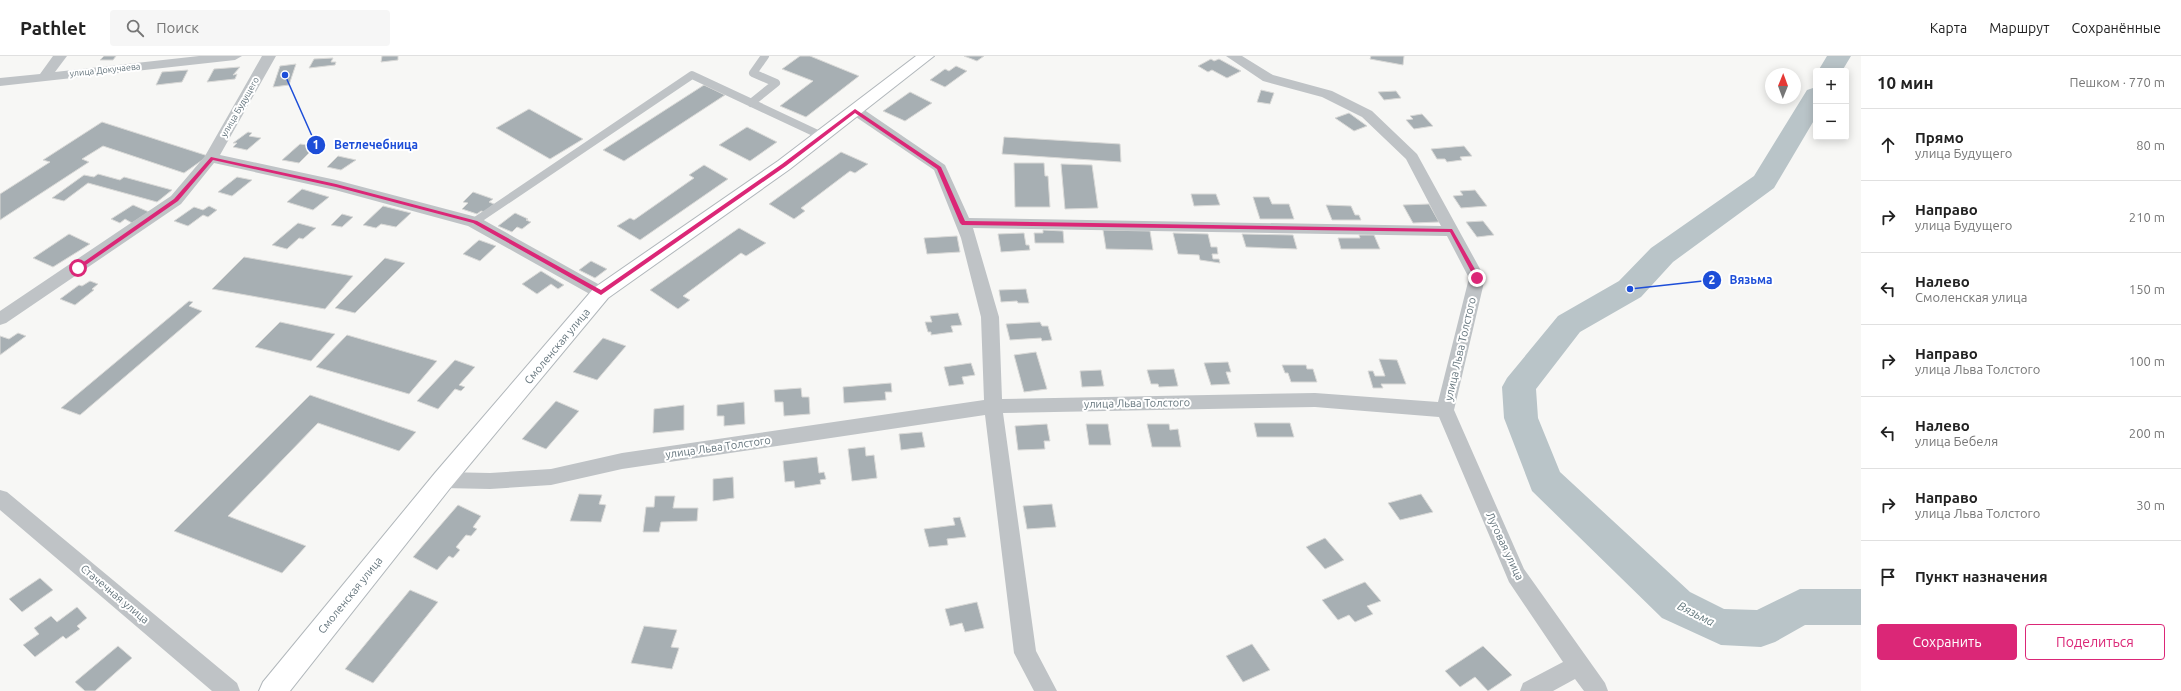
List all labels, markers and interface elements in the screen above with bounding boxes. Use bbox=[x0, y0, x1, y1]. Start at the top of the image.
search box bbox=[110, 10, 390, 46]
text: Pathlet bbox=[20, 17, 86, 39]
icon: search bbox=[124, 17, 146, 39]
text: Поиск bbox=[156, 19, 199, 36]
text: Карта bbox=[1930, 20, 1967, 36]
text: Маршрут bbox=[1989, 20, 2050, 36]
text: Сохранённые bbox=[2072, 20, 2161, 36]
street label: улица Докучаева bbox=[69, 61, 141, 79]
north arrow bbox=[1765, 68, 1801, 104]
map controls bbox=[1813, 68, 1849, 140]
button: + bbox=[1813, 68, 1849, 104]
text: 10 мин bbox=[1877, 73, 1933, 92]
street label: улица Будущего bbox=[219, 75, 261, 139]
text: Пешком · 770 m bbox=[2069, 75, 2165, 89]
button: − bbox=[1813, 104, 1849, 140]
text: Прямо bbox=[1915, 129, 1964, 146]
callout: Ветлечебница bbox=[306, 133, 426, 157]
icon: ahead bbox=[1877, 134, 1899, 156]
text: 1 bbox=[313, 138, 319, 151]
text: Ветлечебница bbox=[334, 138, 418, 151]
text: 80 m bbox=[2136, 138, 2165, 152]
text: улица Будущего bbox=[1915, 146, 2012, 160]
text: Направо bbox=[1915, 201, 1978, 218]
icon: right bbox=[1877, 206, 1899, 228]
text: 210 m bbox=[2129, 210, 2165, 224]
text: улица Будущего bbox=[1915, 218, 2012, 232]
route start bbox=[69, 259, 87, 277]
callout: Вязьма bbox=[1702, 268, 1781, 292]
route end bbox=[1468, 269, 1486, 287]
text: 2 bbox=[1709, 273, 1716, 286]
text: Вязьма bbox=[1730, 273, 1772, 286]
text: Налево bbox=[1915, 273, 1970, 290]
icon: left bbox=[1877, 278, 1899, 300]
text: 150 m bbox=[2129, 282, 2165, 296]
text: Смоленская улица bbox=[1915, 290, 2027, 304]
street label: улица Льва Толстого bbox=[1442, 296, 1478, 402]
street label: Смоленская улица bbox=[522, 306, 592, 386]
text: Направо bbox=[1915, 345, 1978, 362]
icon: right bbox=[1877, 350, 1899, 372]
text: 100 m bbox=[2129, 354, 2165, 368]
text: улица Льва Толстого bbox=[1915, 362, 2040, 376]
street label: улица Льва Толстого bbox=[1084, 396, 1190, 410]
text: Налево bbox=[1915, 417, 1970, 434]
icon: left bbox=[1877, 422, 1899, 444]
text: 200 m bbox=[2129, 426, 2165, 440]
street label: улица Льва Толстого bbox=[665, 434, 771, 460]
text: улица Бебеля bbox=[1915, 434, 1998, 448]
text: Направо bbox=[1915, 489, 1978, 506]
icon: right bbox=[1877, 494, 1899, 516]
text: 30 m bbox=[2136, 498, 2165, 512]
text: улица Льва Толстого bbox=[1915, 506, 2040, 520]
street label: Луговая улица bbox=[1484, 510, 1526, 582]
street label: Смоленская улица bbox=[315, 554, 385, 636]
street label: Стачечная улица bbox=[78, 562, 152, 626]
icon: arrive bbox=[1877, 566, 1899, 588]
text: Пункт назначения bbox=[1915, 568, 2048, 585]
water label: Вязьма bbox=[1676, 599, 1717, 629]
button: Сохранить bbox=[1877, 624, 2017, 660]
button: Поделиться bbox=[2025, 624, 2165, 660]

